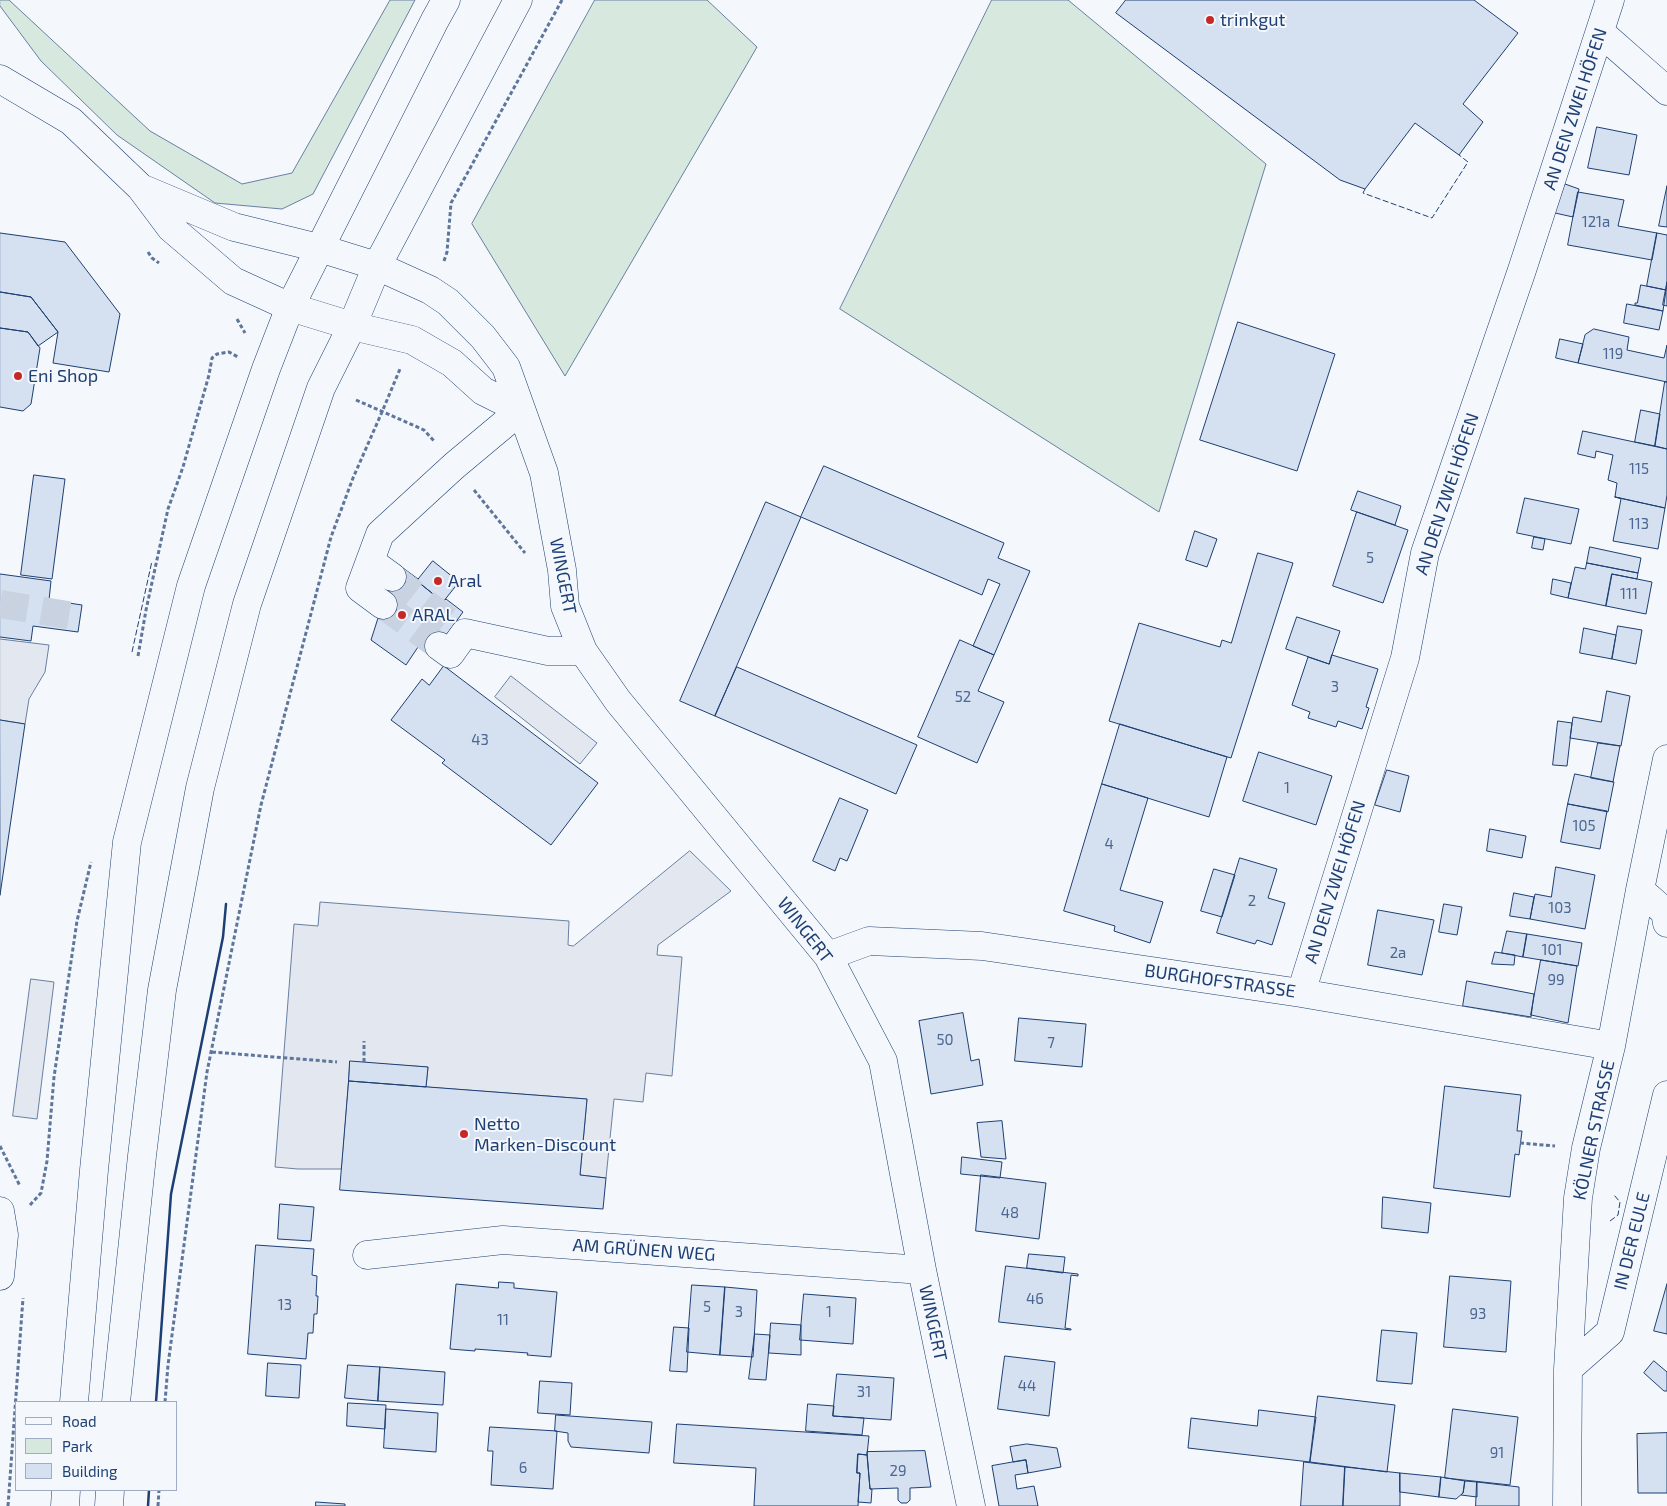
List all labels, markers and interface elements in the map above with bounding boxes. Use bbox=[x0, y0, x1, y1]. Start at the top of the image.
place label: trinkgut bbox=[1220, 9, 1285, 31]
marker: trinkgut bbox=[1204, 14, 1216, 26]
street label: AN DEN ZWEI HÖFEN bbox=[1539, 25, 1611, 193]
house number: 121a bbox=[1582, 213, 1610, 231]
house number: 119 bbox=[1603, 345, 1623, 363]
place label: Eni Shop bbox=[28, 365, 98, 387]
marker: Eni Shop bbox=[12, 370, 24, 382]
street label: AN DEN ZWEI HÖFEN bbox=[1411, 410, 1483, 578]
house number: 115 bbox=[1629, 460, 1649, 478]
house number: 113 bbox=[1629, 515, 1649, 533]
street label: WINGERT bbox=[545, 536, 581, 616]
house number: 5 bbox=[1366, 549, 1374, 567]
place label: Aral bbox=[448, 570, 482, 592]
marker: Aral bbox=[432, 575, 444, 587]
house number: 111 bbox=[1620, 585, 1638, 603]
place label: ARAL bbox=[412, 604, 455, 626]
marker: ARAL bbox=[396, 609, 408, 621]
house number: 3 bbox=[1331, 678, 1339, 696]
house number: 52 bbox=[955, 688, 971, 706]
house number: 43 bbox=[471, 731, 489, 749]
house number: 1 bbox=[1284, 779, 1290, 797]
street label: AN DEN ZWEI HÖFEN bbox=[1300, 798, 1370, 966]
house number: 105 bbox=[1572, 817, 1596, 835]
house number: 4 bbox=[1104, 835, 1114, 853]
house number: 2 bbox=[1248, 892, 1256, 910]
street label: WINGERT bbox=[773, 893, 837, 967]
house number: 103 bbox=[1548, 899, 1572, 917]
house number: 101 bbox=[1542, 941, 1562, 959]
house number: 2a bbox=[1390, 944, 1406, 962]
street label: BURGHOFSTRASSE bbox=[1143, 960, 1297, 1002]
house number: 99 bbox=[1547, 971, 1565, 989]
house number: 50 bbox=[936, 1031, 954, 1049]
house number: 7 bbox=[1047, 1034, 1055, 1052]
street label: KÖLNER STRASSE bbox=[1569, 1058, 1619, 1202]
place label: Netto Marken-Discount bbox=[474, 1113, 616, 1156]
marker: Netto Marken-Discount bbox=[458, 1128, 470, 1140]
street label: IN DER EULE bbox=[1609, 1190, 1655, 1292]
house number: 48 bbox=[1001, 1204, 1019, 1222]
street label: AM GRÜNEN WEG bbox=[572, 1234, 716, 1266]
street label: WINGERT bbox=[914, 1283, 952, 1363]
house number: 46 bbox=[1026, 1290, 1044, 1308]
house number: 13 bbox=[278, 1296, 292, 1314]
house number: 5 bbox=[703, 1298, 711, 1316]
house number: 3 bbox=[735, 1303, 743, 1321]
house number: 1 bbox=[826, 1303, 832, 1321]
house number: 93 bbox=[1470, 1305, 1486, 1323]
house number: 11 bbox=[497, 1311, 509, 1329]
house number: 44 bbox=[1018, 1377, 1036, 1395]
house number: 31 bbox=[857, 1383, 871, 1401]
legend bbox=[15, 1401, 178, 1491]
text: Road bbox=[62, 1412, 97, 1430]
text: Park bbox=[62, 1437, 93, 1455]
house number: 91 bbox=[1490, 1444, 1504, 1462]
house number: 6 bbox=[519, 1459, 527, 1477]
text: Building bbox=[62, 1462, 117, 1480]
house number: 29 bbox=[889, 1462, 907, 1480]

